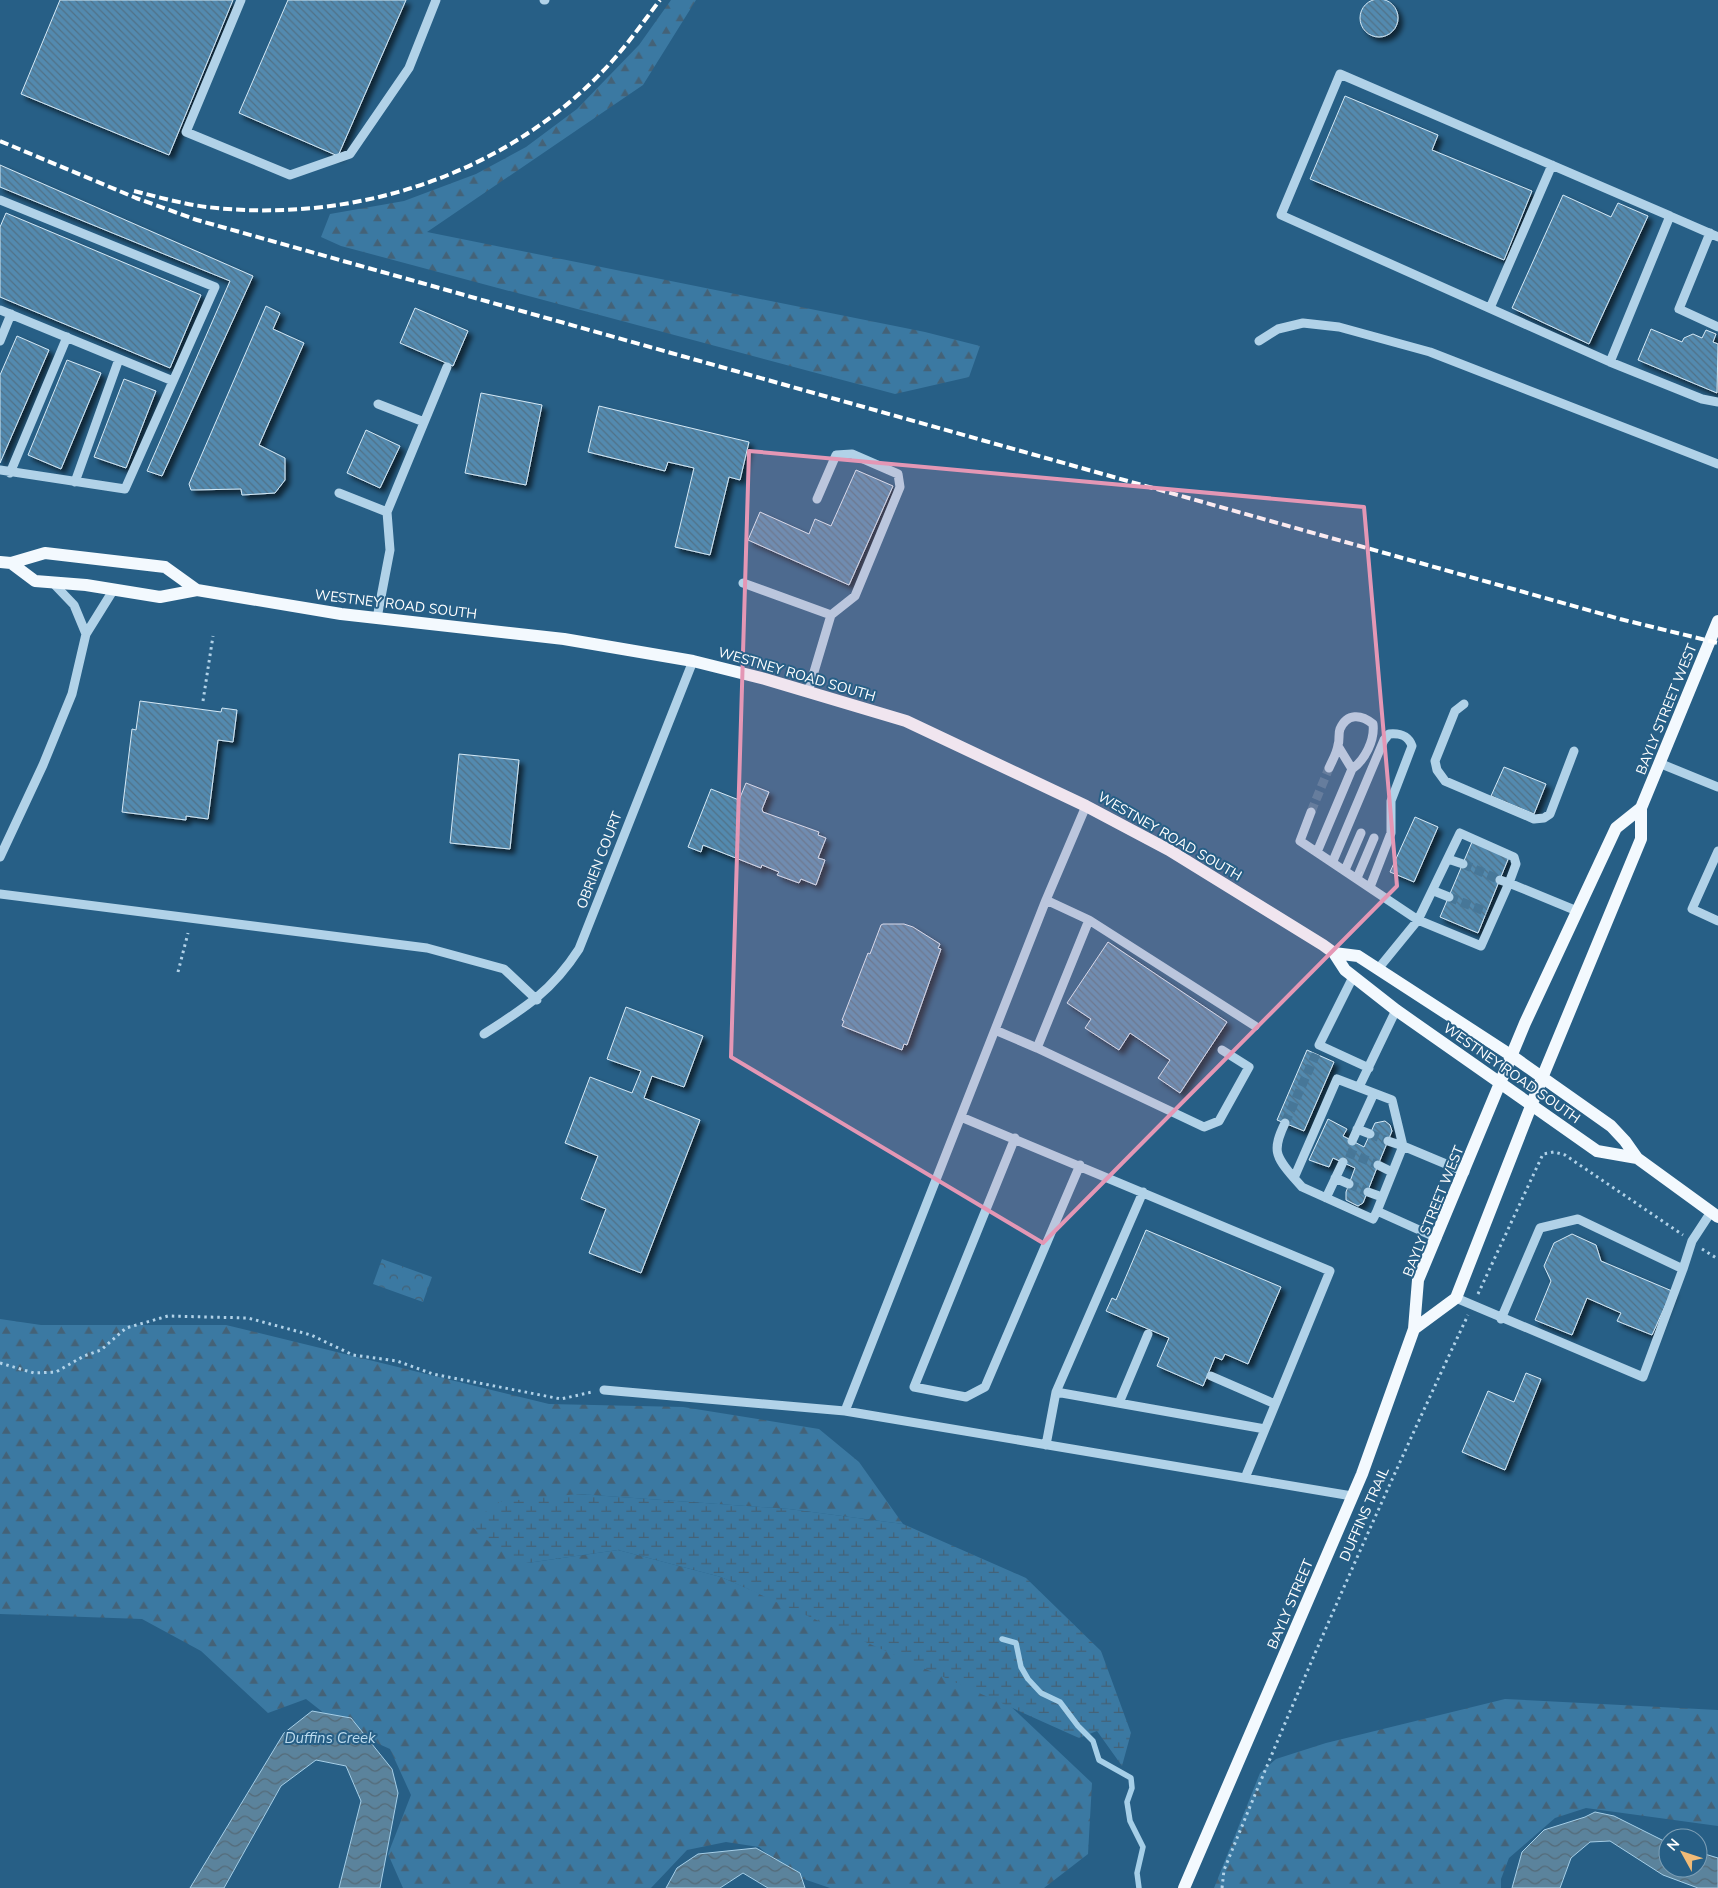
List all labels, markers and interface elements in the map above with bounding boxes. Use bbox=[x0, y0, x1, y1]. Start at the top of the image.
street label: WESTNEY ROAD SOUTH bbox=[314, 585, 478, 624]
street label: BAYLY STREET WEST bbox=[1631, 640, 1702, 778]
street label: WESTNEY ROAD SOUTH bbox=[716, 643, 878, 706]
street label: WESTNEY ROAD SOUTH bbox=[1094, 787, 1245, 885]
street label: OBRIEN COURT bbox=[572, 808, 627, 912]
street label: WESTNEY ROAD SOUTH bbox=[1439, 1019, 1584, 1128]
street label: BAYLY STREET WEST bbox=[1398, 1142, 1469, 1280]
street label: DUFFINS TRAIL bbox=[1335, 1464, 1394, 1564]
street label: BAYLY STREET bbox=[1263, 1556, 1318, 1652]
water label: Duffins Creek bbox=[284, 1728, 376, 1748]
north arrow bbox=[1658, 1828, 1708, 1878]
text: N bbox=[1663, 1835, 1684, 1855]

